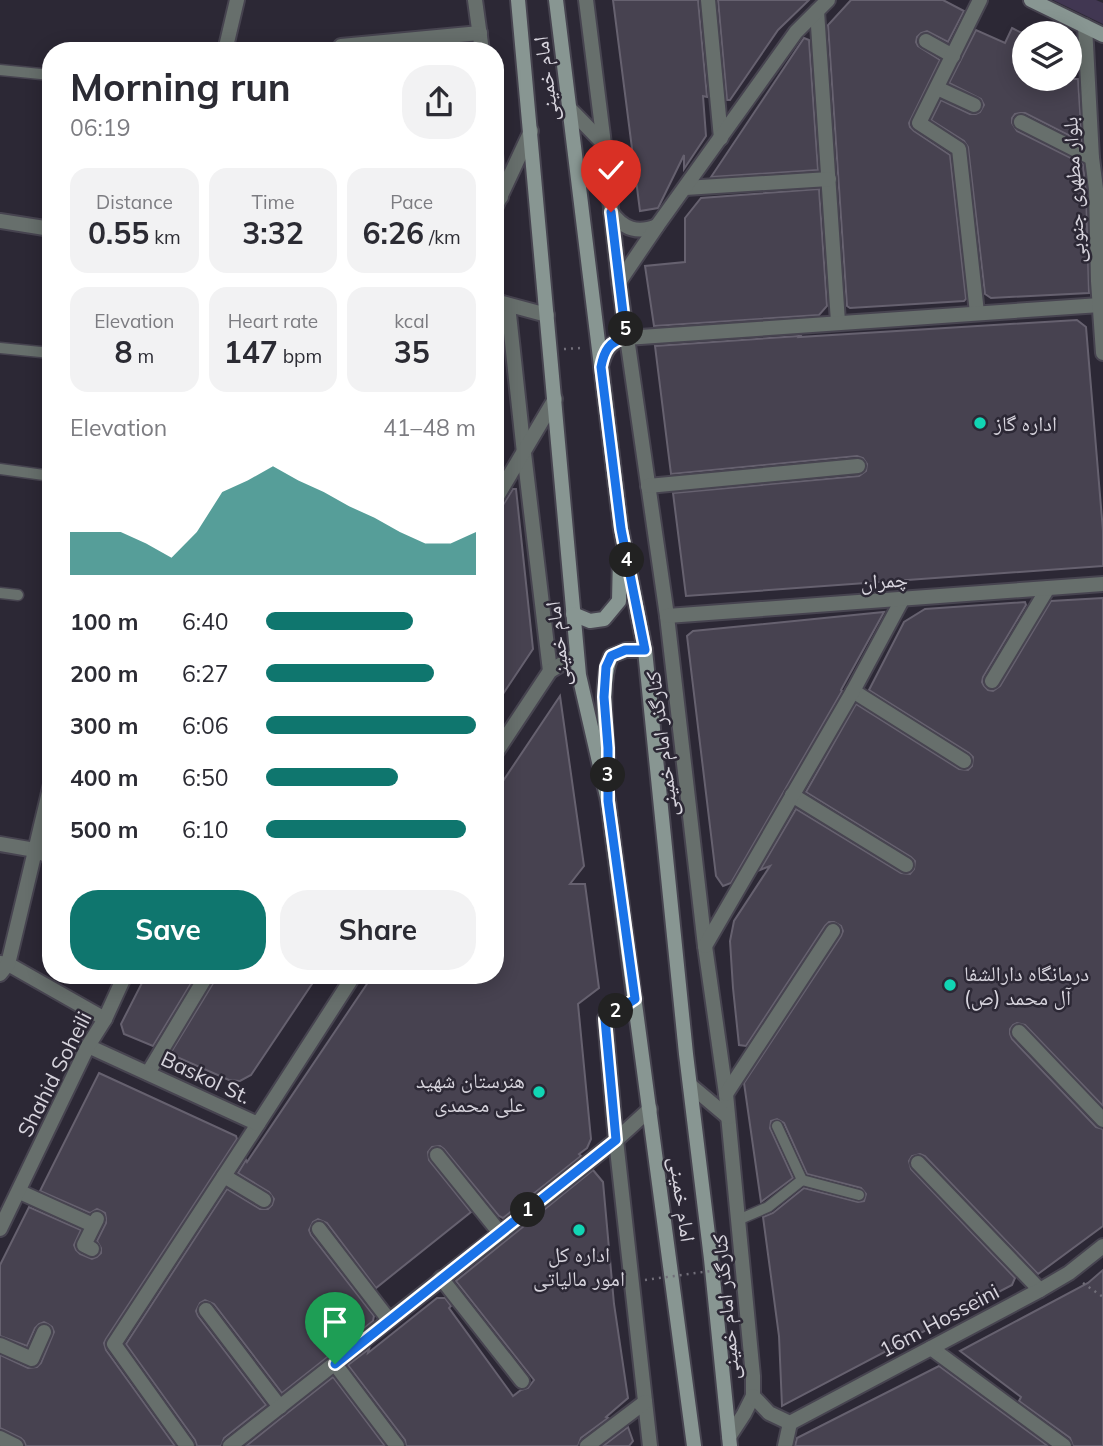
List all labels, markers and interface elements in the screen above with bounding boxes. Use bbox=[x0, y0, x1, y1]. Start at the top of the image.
map controls bbox=[1012, 21, 1082, 91]
button: layers bbox=[1012, 21, 1082, 91]
street label: امام خمینی bbox=[527, 35, 565, 123]
text: Morning run bbox=[70, 63, 291, 111]
button: share bbox=[402, 65, 476, 139]
text: 06:19 bbox=[70, 113, 130, 142]
street label: بلوار مطهری جنوبی bbox=[1056, 116, 1091, 264]
pin bbox=[581, 140, 641, 212]
icon: check bbox=[592, 151, 630, 189]
text: Distance bbox=[96, 190, 173, 214]
text: Time bbox=[251, 190, 295, 214]
text: Pace bbox=[390, 190, 433, 214]
text: 0.55 bbox=[88, 214, 149, 252]
text: 3:32 bbox=[242, 214, 304, 252]
text: 6:26 bbox=[363, 214, 424, 252]
text: km bbox=[149, 225, 181, 249]
text: /km bbox=[424, 225, 461, 249]
text: Elevation bbox=[94, 309, 175, 333]
text: Heart rate bbox=[228, 309, 318, 333]
text: kcal bbox=[394, 309, 429, 333]
pin: 5 bbox=[608, 312, 644, 346]
text: 5 bbox=[620, 316, 631, 340]
text: 8 bbox=[115, 333, 133, 371]
text: 147 bbox=[224, 333, 278, 371]
text: 35 bbox=[394, 333, 430, 371]
text: m bbox=[133, 344, 154, 368]
text: bpm bbox=[278, 344, 322, 368]
place label: اداره گاز bbox=[993, 410, 1057, 436]
text: Elevation bbox=[70, 413, 167, 442]
text: 41–48 m bbox=[383, 413, 476, 442]
marker: اداره گاز bbox=[972, 415, 988, 431]
pin: 4 bbox=[610, 542, 644, 578]
text: 4 bbox=[621, 547, 632, 571]
street label: چمران bbox=[859, 565, 909, 595]
street label: امام خمینی bbox=[539, 600, 577, 688]
text: 100 m bbox=[70, 607, 138, 636]
text: 6:40 bbox=[182, 607, 229, 636]
text: 200 m bbox=[70, 659, 138, 688]
text: 6:27 bbox=[182, 659, 229, 688]
street label: کنارگذر امام خمینی bbox=[639, 669, 685, 818]
text: 300 m bbox=[70, 711, 138, 740]
text: 6:06 bbox=[182, 711, 229, 740]
pin: 3 bbox=[590, 758, 626, 792]
text: 3 bbox=[602, 762, 613, 786]
text: 400 m bbox=[70, 763, 138, 792]
text: 6:50 bbox=[182, 763, 229, 792]
text: 500 m bbox=[70, 815, 138, 844]
text: 6:10 bbox=[182, 815, 229, 844]
button: Save bbox=[70, 890, 266, 970]
button: Share bbox=[280, 890, 476, 970]
place label: درمانگاه دارالشفا آل محمد (ص) bbox=[964, 960, 1089, 1011]
marker: درمانگاه دارالشفا آل محمد (ص) bbox=[942, 977, 958, 993]
pin: 2 bbox=[598, 993, 634, 1028]
text: 2 bbox=[610, 998, 621, 1022]
street label: Shahid Soheili bbox=[11, 1007, 97, 1141]
street label: Baskol St. bbox=[157, 1045, 255, 1109]
place label: هنرستان شهید علی محمدی bbox=[416, 1067, 525, 1118]
marker: هنرستان شهید علی محمدی bbox=[531, 1084, 547, 1100]
street label: امام خمینی bbox=[662, 1155, 702, 1244]
pin: 1 bbox=[510, 1192, 546, 1228]
text: 1 bbox=[522, 1197, 533, 1221]
marker: اداره کل امور مالیاتی bbox=[571, 1222, 587, 1238]
street label: کنارگذر امام خمینی bbox=[706, 1233, 746, 1381]
place label: اداره کل امور مالیاتی bbox=[533, 1241, 625, 1292]
street label: 16m Hosseini bbox=[875, 1278, 1003, 1362]
pin bbox=[305, 1292, 365, 1364]
icon: arrive bbox=[316, 1303, 354, 1341]

